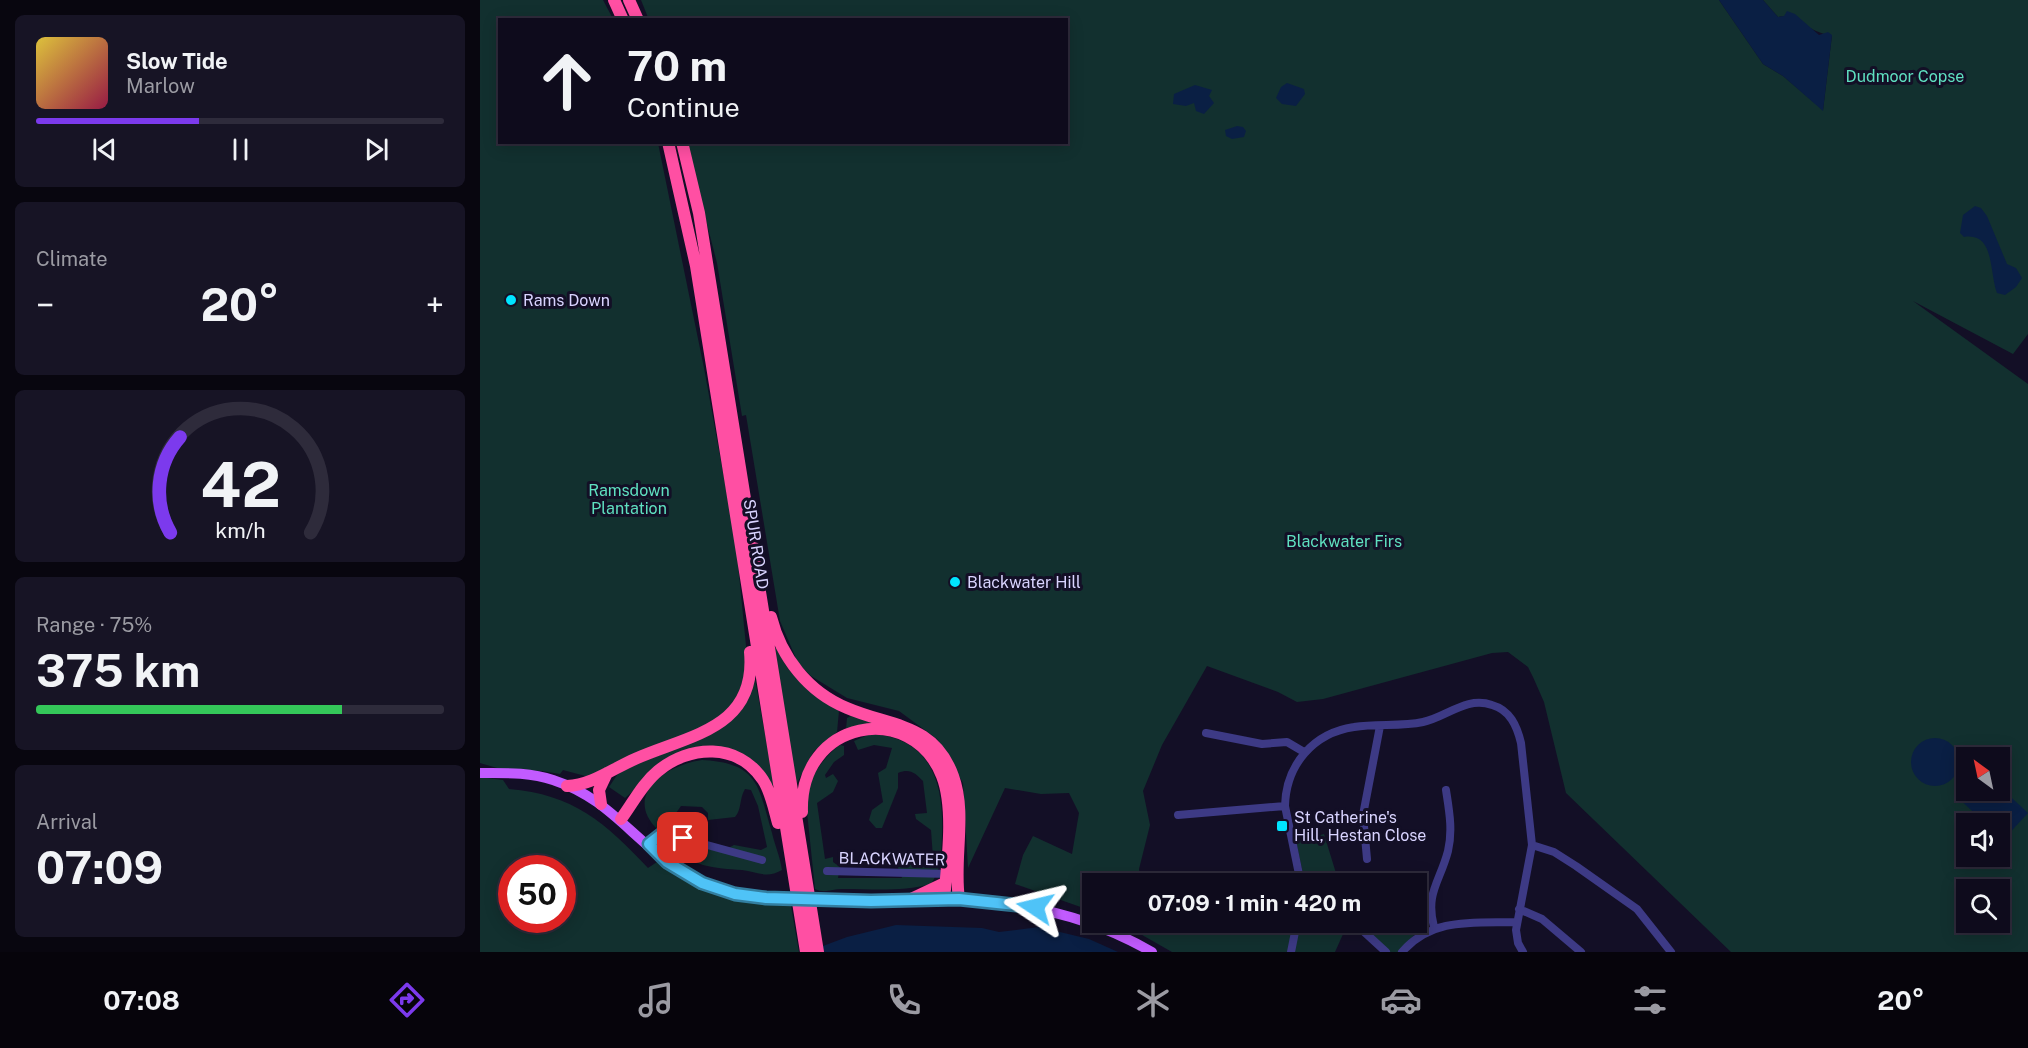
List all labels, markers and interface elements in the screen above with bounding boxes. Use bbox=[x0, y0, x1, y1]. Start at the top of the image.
text: 70 m bbox=[627, 41, 727, 90]
icon: ahead bbox=[528, 42, 606, 120]
text: Slow Tide bbox=[126, 48, 228, 74]
park label: Dudmoor Copse bbox=[1846, 67, 1964, 86]
text: Marlow bbox=[126, 74, 195, 98]
text: Continue bbox=[627, 91, 740, 123]
icon: previous bbox=[88, 133, 121, 166]
icon: pause bbox=[224, 133, 257, 166]
icon: next bbox=[360, 133, 393, 166]
text: Climate bbox=[36, 247, 108, 271]
text: 20° bbox=[201, 278, 279, 331]
text: − bbox=[36, 286, 54, 324]
text: + bbox=[426, 286, 444, 324]
place label: Rams Down bbox=[523, 291, 610, 310]
marker: Rams Down bbox=[504, 293, 518, 307]
text: 42 bbox=[200, 448, 280, 521]
park label: Ramsdown Plantation bbox=[588, 481, 670, 518]
street label: SPUR ROAD bbox=[739, 498, 773, 590]
text: km/h bbox=[215, 518, 265, 543]
park label: Blackwater Firs bbox=[1286, 532, 1402, 551]
place label: Blackwater Hill bbox=[967, 573, 1081, 592]
marker: Blackwater Hill bbox=[948, 575, 962, 589]
text: Range · 75% bbox=[36, 613, 152, 637]
text: 375 km bbox=[36, 644, 200, 697]
north arrow bbox=[1956, 747, 2010, 801]
map controls bbox=[1956, 747, 2010, 933]
place label: St Catherine's Hill, Hestan Close bbox=[1294, 808, 1426, 845]
text: Arrival bbox=[36, 810, 98, 834]
pin bbox=[657, 812, 708, 863]
button: sound bbox=[1956, 813, 2010, 867]
marker: St Catherine's Hill, Hestan Close bbox=[1275, 819, 1289, 833]
icon: arrive bbox=[666, 821, 699, 854]
text: 07:09 bbox=[36, 841, 163, 894]
street label: BLACKWATER bbox=[838, 849, 946, 869]
speed limit sign: 50 bbox=[498, 855, 576, 933]
position arrow bbox=[1003, 875, 1067, 939]
button: search bbox=[1956, 879, 2010, 933]
text: 07:09 · 1 min · 420 m bbox=[1148, 890, 1361, 916]
icon: directions bbox=[386, 979, 428, 1021]
icon: music bbox=[635, 979, 677, 1021]
icon: phone bbox=[883, 979, 925, 1021]
icon: climate bbox=[1132, 979, 1174, 1021]
icon: car bbox=[1380, 979, 1422, 1021]
icon: filters bbox=[1629, 979, 1671, 1021]
text: 07:08 bbox=[103, 984, 180, 1016]
text: 20° bbox=[1877, 984, 1925, 1016]

